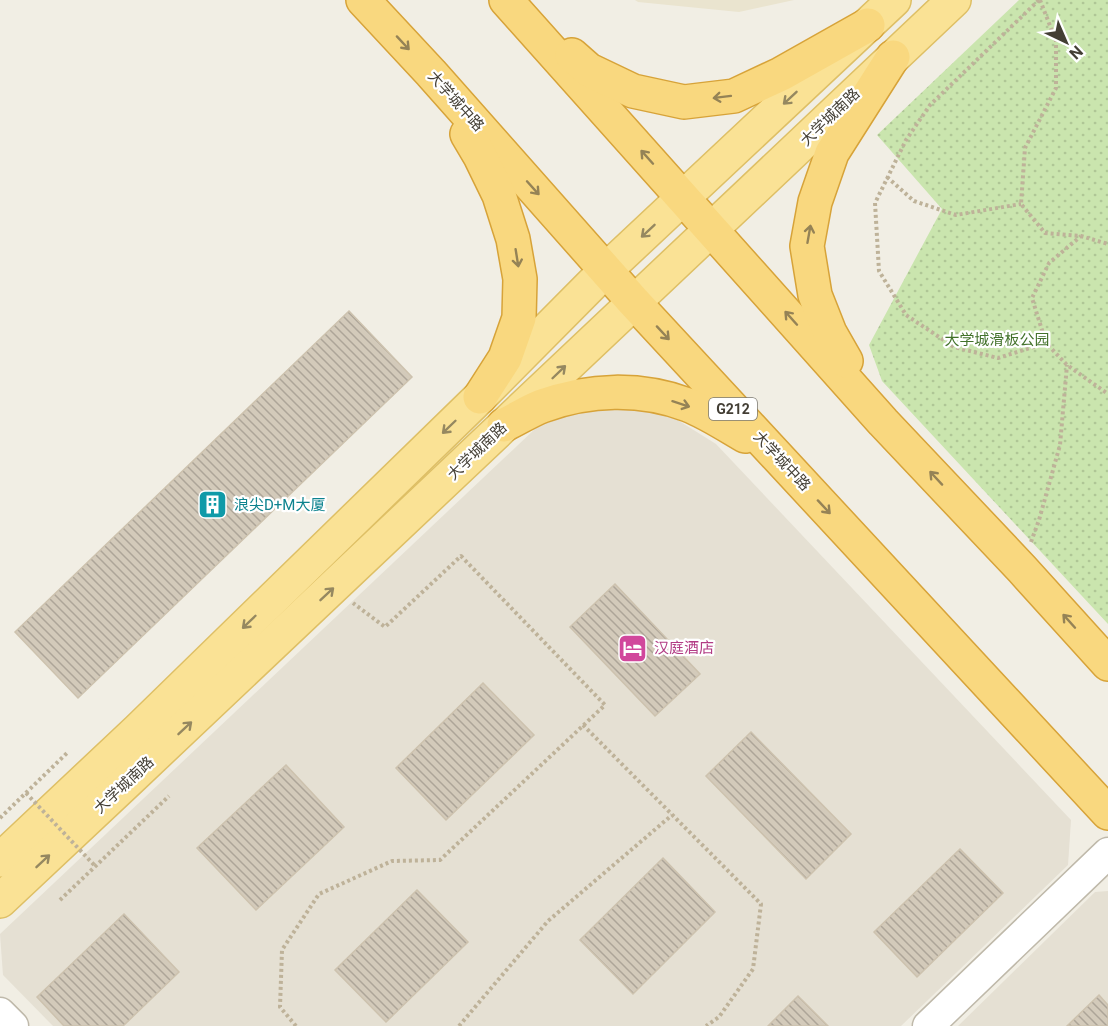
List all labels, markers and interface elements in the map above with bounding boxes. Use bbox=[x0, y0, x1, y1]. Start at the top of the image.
north arrow bbox=[1036, 12, 1096, 72]
one-way arrow bbox=[396, 35, 410, 50]
text: N bbox=[1065, 42, 1087, 63]
street label: 大学城中路 bbox=[424, 67, 488, 135]
street label: 大学城南路 bbox=[797, 84, 863, 150]
one-way arrow bbox=[783, 91, 798, 105]
one-way arrow bbox=[712, 92, 732, 103]
one-way arrow bbox=[640, 150, 654, 165]
one-way arrow bbox=[526, 180, 540, 195]
one-way arrow bbox=[640, 224, 655, 238]
one-way arrow bbox=[804, 225, 815, 245]
one-way arrow bbox=[511, 248, 522, 267]
one-way arrow bbox=[784, 311, 798, 326]
one-way arrow bbox=[656, 326, 670, 341]
park label: 大学城滑板公园 bbox=[944, 331, 1050, 349]
one-way arrow bbox=[551, 365, 566, 380]
road number: G212 bbox=[709, 398, 757, 420]
one-way arrow bbox=[671, 399, 690, 410]
street label: 大学城南路 bbox=[444, 418, 510, 484]
one-way arrow bbox=[442, 420, 457, 434]
street label: 大学城中路 bbox=[750, 427, 814, 495]
one-way arrow bbox=[929, 471, 943, 486]
building icon: 浪尖D+M大厦 bbox=[197, 489, 229, 521]
place label: 浪尖D+M大厦 bbox=[234, 496, 325, 514]
one-way arrow bbox=[817, 499, 831, 514]
one-way arrow bbox=[319, 587, 334, 601]
one-way arrow bbox=[242, 614, 257, 629]
one-way arrow bbox=[1062, 614, 1076, 629]
hotel icon: 汉庭酒店 bbox=[617, 632, 649, 664]
place label: 汉庭酒店 bbox=[654, 639, 714, 657]
one-way arrow bbox=[177, 720, 192, 735]
street label: 大学城南路 bbox=[90, 753, 158, 817]
one-way arrow bbox=[35, 854, 50, 868]

